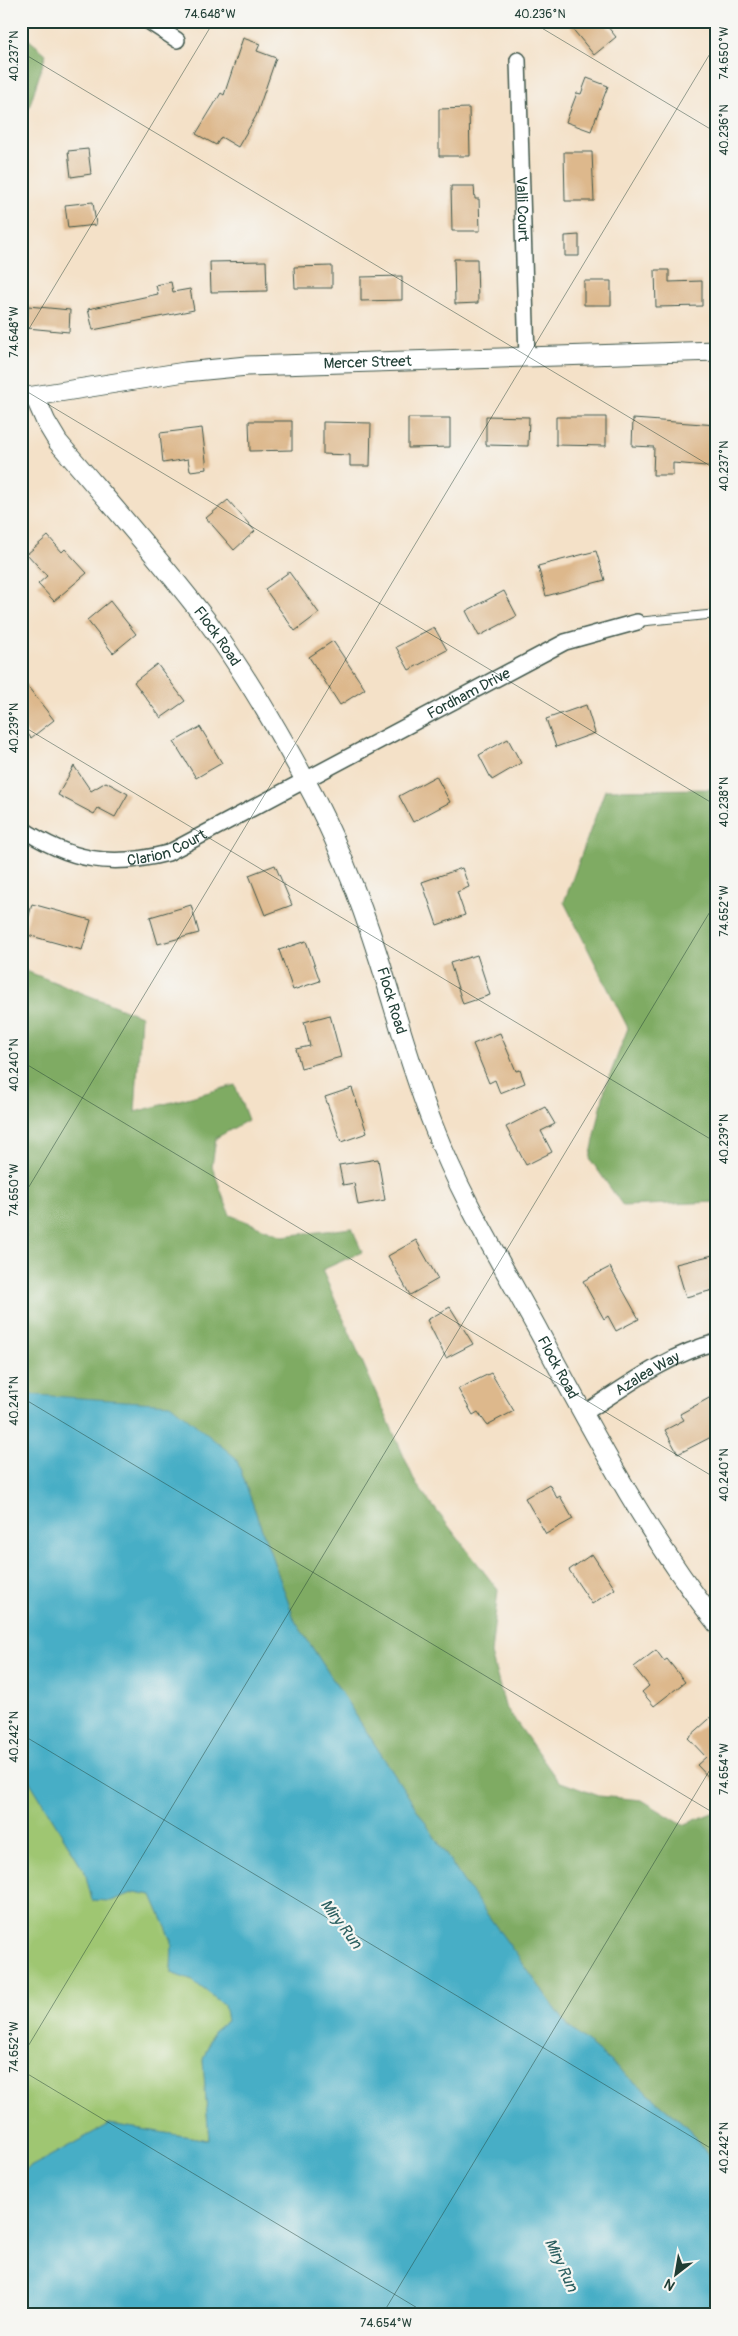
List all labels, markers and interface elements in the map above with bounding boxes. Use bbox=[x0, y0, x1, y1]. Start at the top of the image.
text: 74.648°W bbox=[184, 7, 236, 22]
text: 40.236°N bbox=[514, 7, 566, 22]
text: 74.650°W bbox=[717, 26, 732, 80]
text: 40.237°N bbox=[7, 31, 22, 81]
text: 40.236°N bbox=[717, 104, 732, 156]
street label: Valli Court bbox=[512, 176, 533, 243]
text: 74.648°W bbox=[7, 306, 22, 358]
street label: Mercer Street bbox=[323, 351, 413, 373]
text: 40.237°N bbox=[717, 441, 732, 491]
street label: Flock Road bbox=[190, 602, 245, 670]
street label: Fordham Drive bbox=[424, 663, 514, 723]
text: 40.239°N bbox=[7, 703, 22, 753]
text: 40.238°N bbox=[717, 777, 732, 827]
street label: Clarion Court bbox=[126, 824, 211, 870]
text: 74.652°W bbox=[717, 885, 732, 937]
street label: Flock Road bbox=[373, 965, 411, 1036]
text: 40.240°N bbox=[7, 1038, 22, 1092]
text: 40.239°N bbox=[717, 1114, 732, 1164]
text: 74.650°W bbox=[7, 1163, 22, 1217]
street label: Flock Road bbox=[533, 1333, 583, 1402]
street label: Azalea Way bbox=[611, 1347, 683, 1400]
text: 40.241°N bbox=[7, 1376, 22, 1426]
text: 40.240°N bbox=[717, 1448, 732, 1502]
text: 40.242°N bbox=[7, 1711, 22, 1763]
text: 74.654°W bbox=[717, 1743, 732, 1795]
water label: Miry Run bbox=[316, 1895, 367, 1953]
text: 74.652°W bbox=[7, 2021, 22, 2073]
text: 40.242°N bbox=[717, 2122, 732, 2174]
water label: Miry Run bbox=[540, 2235, 582, 2296]
north arrow bbox=[650, 2248, 700, 2298]
text: N bbox=[661, 2275, 678, 2294]
text: 74.654°W bbox=[360, 2316, 412, 2331]

